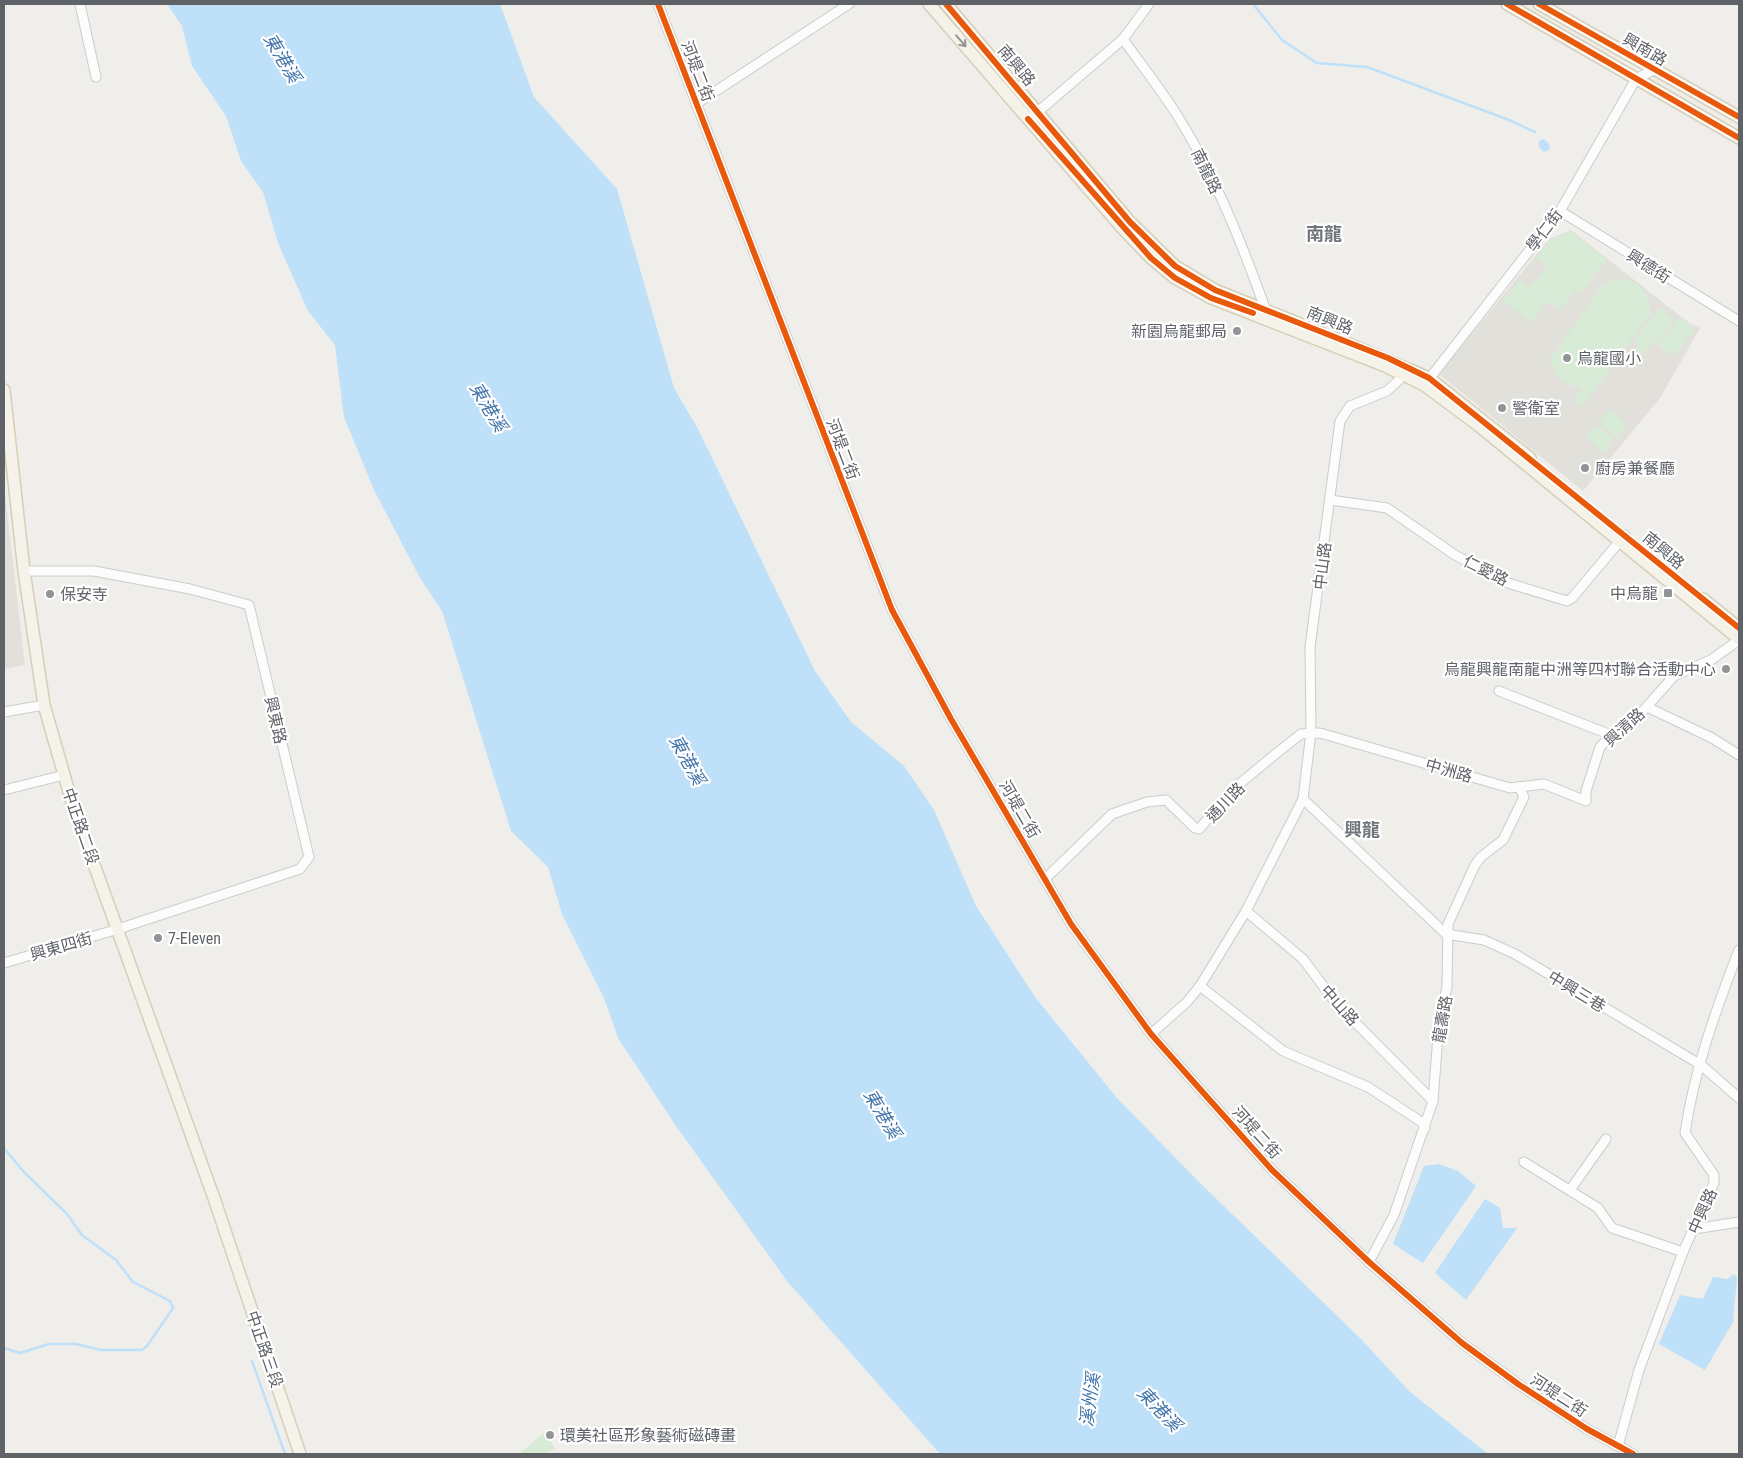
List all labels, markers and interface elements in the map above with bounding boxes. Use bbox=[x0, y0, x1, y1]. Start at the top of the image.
water label: 東港溪 bbox=[260, 29, 307, 89]
street label: 興南路 bbox=[1619, 29, 1670, 70]
one-way arrow bbox=[955, 34, 967, 47]
street label: 河堤二街 bbox=[677, 38, 718, 104]
street label: 南興路 bbox=[994, 41, 1039, 90]
street label: 南龍路 bbox=[1187, 145, 1226, 197]
street label: 學仁街 bbox=[1522, 205, 1566, 255]
district label: 南龍 bbox=[1306, 223, 1342, 244]
street label: 興德街 bbox=[1623, 246, 1674, 287]
street label: 南興路 bbox=[1304, 303, 1356, 338]
place label: 新園烏龍郵局 bbox=[1131, 322, 1227, 341]
marker: 新園烏龍郵局 bbox=[1231, 325, 1243, 337]
place label: 烏龍國小 bbox=[1577, 349, 1641, 368]
marker: 烏龍國小 bbox=[1561, 352, 1573, 364]
water label: 東港溪 bbox=[466, 378, 513, 438]
place label: 警衛室 bbox=[1512, 399, 1560, 418]
marker: 警衛室 bbox=[1496, 402, 1508, 414]
street label: 河堤二街 bbox=[822, 416, 863, 482]
place label: 廚房兼餐廳 bbox=[1595, 459, 1675, 478]
marker: 廚房兼餐廳 bbox=[1579, 462, 1591, 474]
street label: 南興路 bbox=[1639, 528, 1688, 573]
street label: 中山路 bbox=[1310, 541, 1335, 591]
street label: 仁愛路 bbox=[1460, 551, 1511, 590]
place label: 中烏龍 bbox=[1610, 584, 1658, 603]
place label: 保安寺 bbox=[60, 585, 108, 604]
marker: 中烏龍 bbox=[1662, 587, 1674, 599]
marker: 保安寺 bbox=[44, 588, 56, 600]
place label: 烏龍興龍南龍中洲等四村聯合活動中心 bbox=[1444, 660, 1716, 679]
marker: 烏龍興龍南龍中洲等四村聯合活動中心 bbox=[1720, 663, 1732, 675]
street label: 興東路 bbox=[261, 695, 290, 746]
street label: 興清路 bbox=[1600, 704, 1649, 750]
water label: 東港溪 bbox=[665, 731, 711, 791]
street label: 中洲路 bbox=[1423, 755, 1475, 786]
street label: 河堤二街 bbox=[995, 777, 1044, 842]
street label: 通川路 bbox=[1202, 778, 1249, 826]
street label: 中正路二段 bbox=[59, 785, 103, 867]
district label: 興龍 bbox=[1344, 819, 1380, 840]
street label: 興東四街 bbox=[28, 929, 95, 964]
place label: 7-Eleven bbox=[168, 929, 221, 948]
marker: 7-Eleven bbox=[152, 932, 164, 944]
street label: 中興三巷 bbox=[1544, 967, 1609, 1016]
street label: 中山路 bbox=[1317, 981, 1363, 1030]
street label: 龍壽路 bbox=[1429, 994, 1456, 1044]
water label: 東港溪 bbox=[860, 1085, 907, 1145]
street label: 河堤二街 bbox=[1228, 1102, 1285, 1162]
street label: 中興路 bbox=[1684, 1185, 1721, 1237]
street label: 中正路三段 bbox=[243, 1308, 287, 1390]
water label: 溪州溪 bbox=[1075, 1369, 1104, 1428]
street label: 河堤二街 bbox=[1527, 1370, 1591, 1421]
water label: 東港溪 bbox=[1133, 1382, 1188, 1438]
place label: 環美社區形象藝術磁磚畫 bbox=[560, 1426, 736, 1445]
marker: 環美社區形象藝術磁磚畫 bbox=[544, 1429, 556, 1441]

